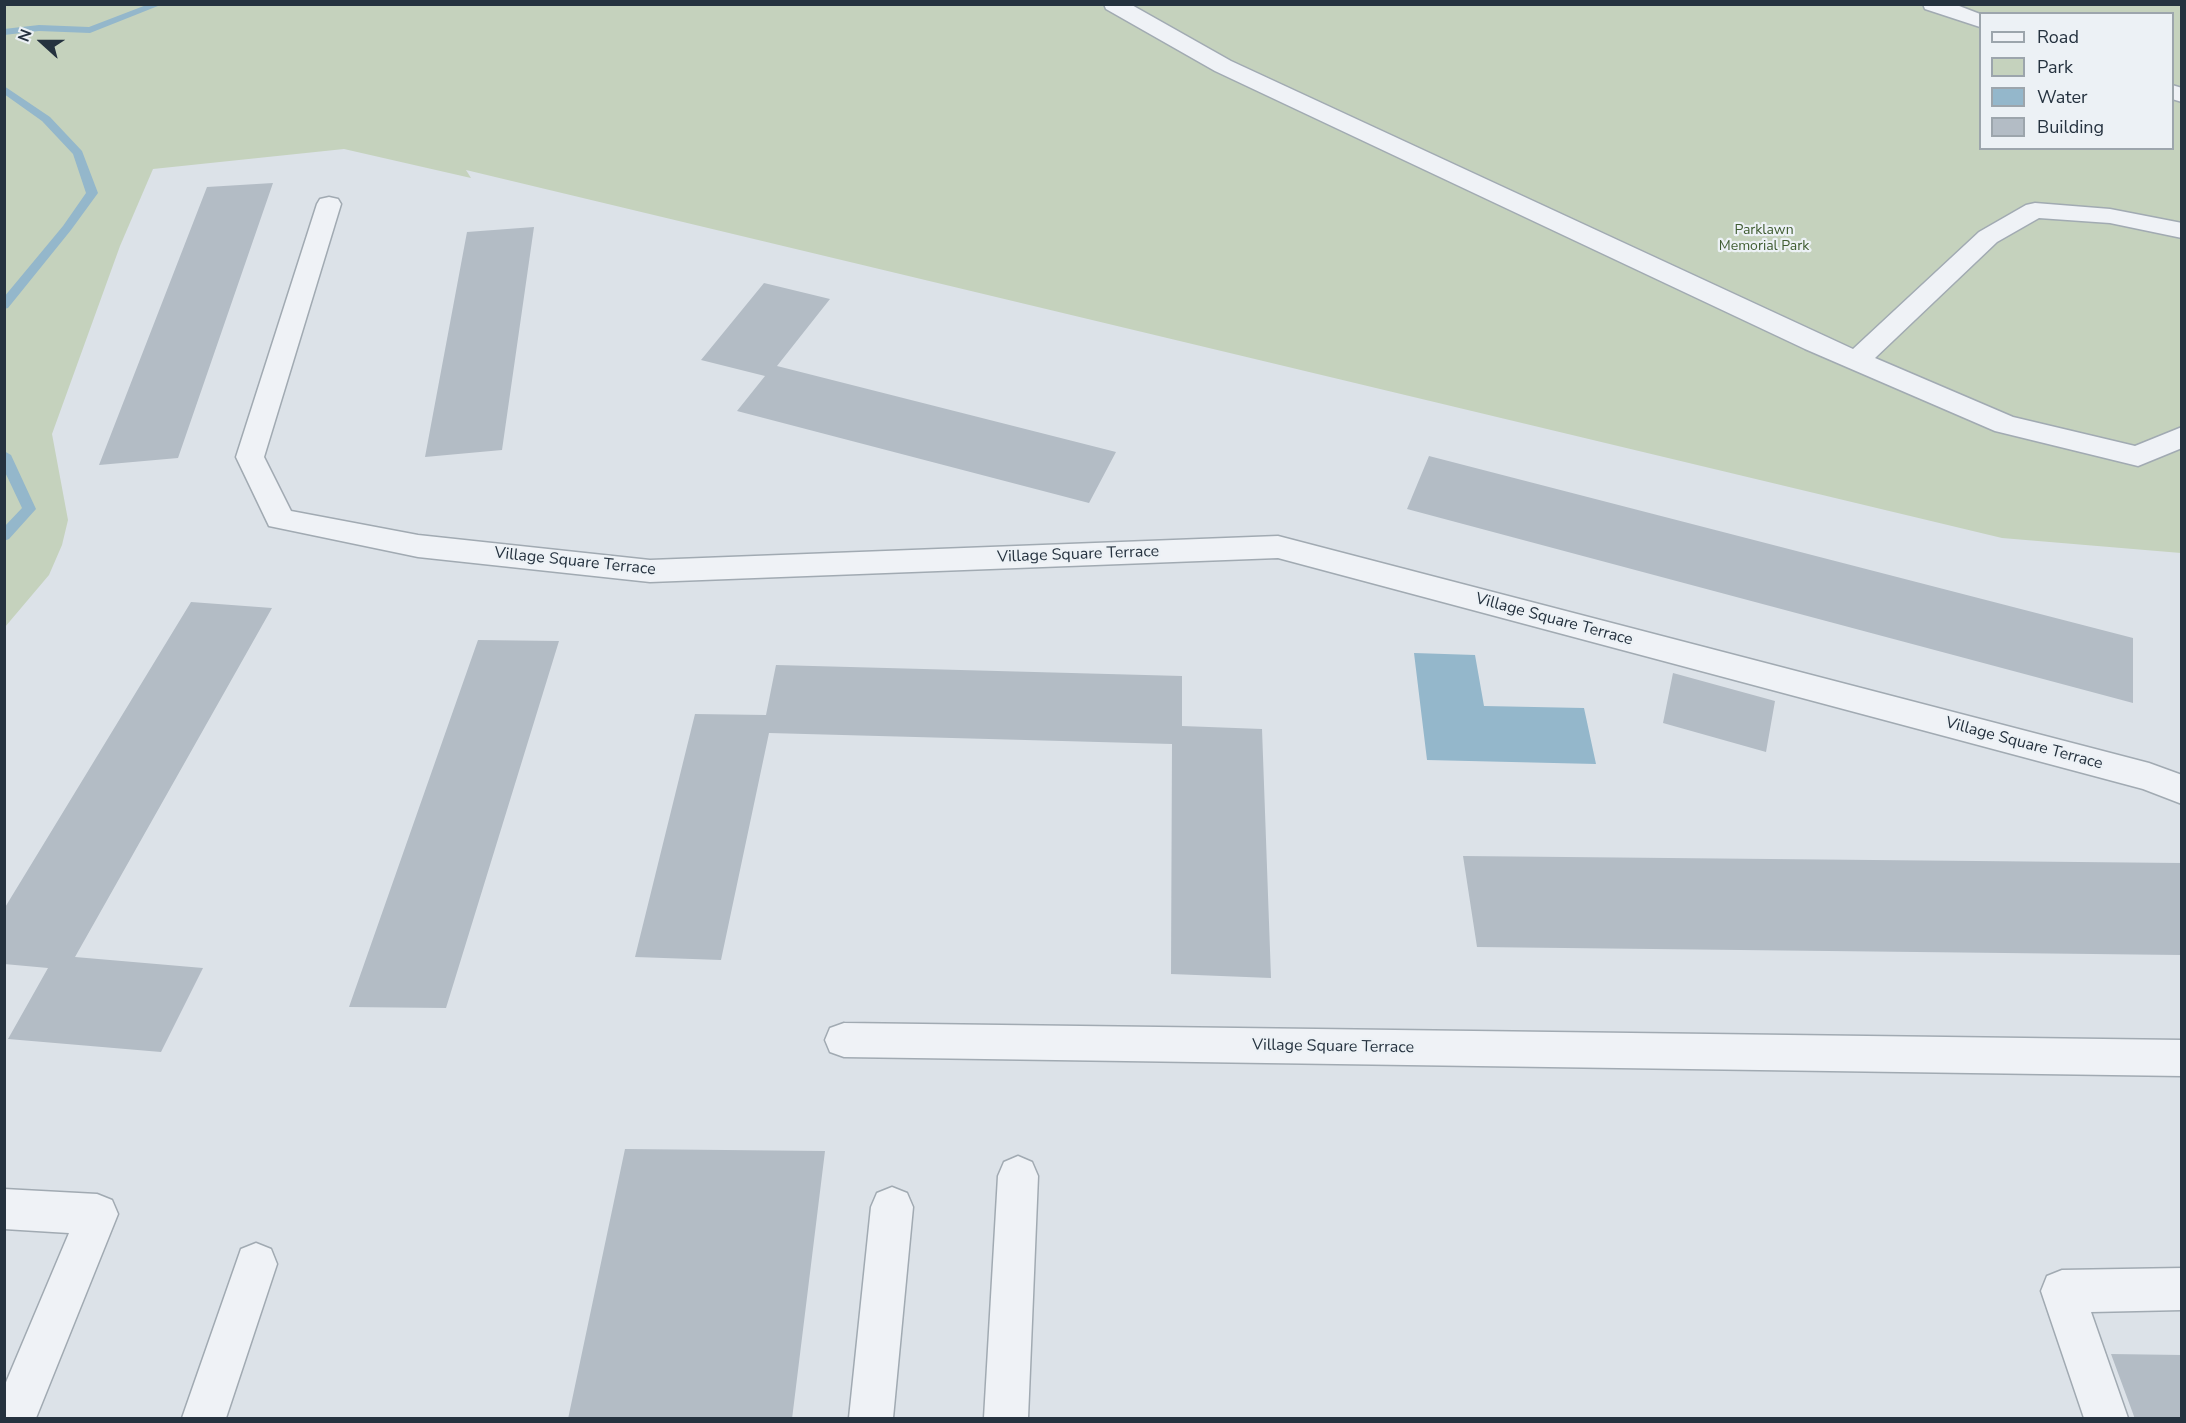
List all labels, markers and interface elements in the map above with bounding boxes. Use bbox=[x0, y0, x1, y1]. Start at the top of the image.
north arrow bbox=[12, 12, 72, 72]
legend bbox=[1979, 12, 2174, 150]
text: Road bbox=[2037, 25, 2079, 49]
text: N bbox=[13, 26, 38, 45]
text: Park bbox=[2037, 55, 2073, 79]
text: Water bbox=[2037, 85, 2088, 109]
text: Building bbox=[2037, 115, 2104, 139]
park label: Parklawn Memorial Park bbox=[1719, 223, 1809, 256]
street label: Village Square Terrace bbox=[997, 543, 1159, 567]
street label: Village Square Terrace bbox=[493, 544, 657, 580]
street label: Village Square Terrace bbox=[1473, 590, 1635, 650]
street label: Village Square Terrace bbox=[1943, 714, 2105, 774]
street label: Village Square Terrace bbox=[1252, 1036, 1414, 1058]

